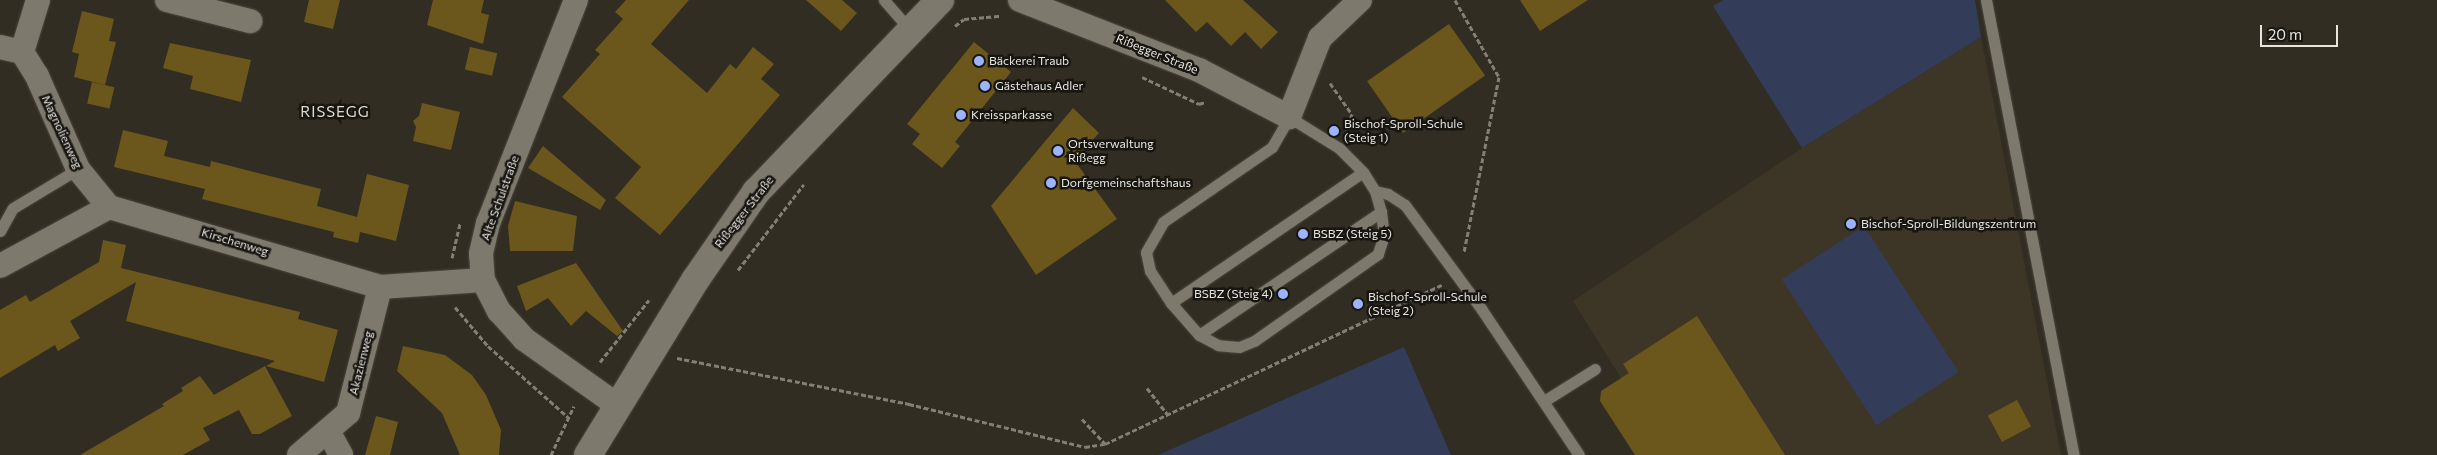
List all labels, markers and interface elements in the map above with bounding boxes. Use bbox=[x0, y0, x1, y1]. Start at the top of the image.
scale bar bbox=[2262, 15, 2340, 47]
text: 20 m bbox=[2268, 25, 2302, 43]
street label: Rißegger Straße bbox=[1114, 31, 1200, 77]
place label: Bäckerei Traub bbox=[989, 54, 1069, 68]
marker: Bäckerei Traub bbox=[973, 55, 985, 67]
place label: Gästehaus Adler bbox=[995, 79, 1083, 93]
marker: Gästehaus Adler bbox=[979, 80, 991, 92]
street label: Magnolienweg bbox=[39, 93, 85, 171]
district label: RISSEGG bbox=[299, 103, 371, 121]
place label: Kreissparkasse bbox=[971, 108, 1052, 122]
marker: Kreissparkasse bbox=[955, 109, 967, 121]
place label: Bischof-Sproll-Schule (Steig 1) bbox=[1344, 117, 1463, 145]
marker: Bischof-Sproll-Schule (Steig 1) bbox=[1328, 125, 1340, 137]
place label: Ortsverwaltung Rißegg bbox=[1068, 137, 1154, 165]
marker: Ortsverwaltung Rißegg bbox=[1052, 145, 1064, 157]
street label: Alte Schulstraße bbox=[478, 154, 522, 242]
street label: Rißegger Straße bbox=[711, 173, 777, 251]
place label: Dorfgemeinschaftshaus bbox=[1061, 176, 1191, 190]
marker: Dorfgemeinschaftshaus bbox=[1045, 177, 1057, 189]
place label: Bischof-Sproll-Bildungszentrum bbox=[1861, 217, 2036, 231]
marker: Bischof-Sproll-Bildungszentrum bbox=[1845, 218, 1857, 230]
street label: Kirschenweg bbox=[200, 225, 270, 259]
place label: BSBZ (Steig 5) bbox=[1313, 227, 1392, 241]
marker: BSBZ (Steig 5) bbox=[1297, 228, 1309, 240]
place label: BSBZ (Steig 4) bbox=[1194, 287, 1273, 301]
marker: BSBZ (Steig 4) bbox=[1277, 288, 1289, 300]
place label: Bischof-Sproll-Schule (Steig 2) bbox=[1368, 290, 1487, 318]
marker: Bischof-Sproll-Schule (Steig 2) bbox=[1352, 298, 1364, 310]
street label: Akazienweg bbox=[346, 330, 376, 396]

